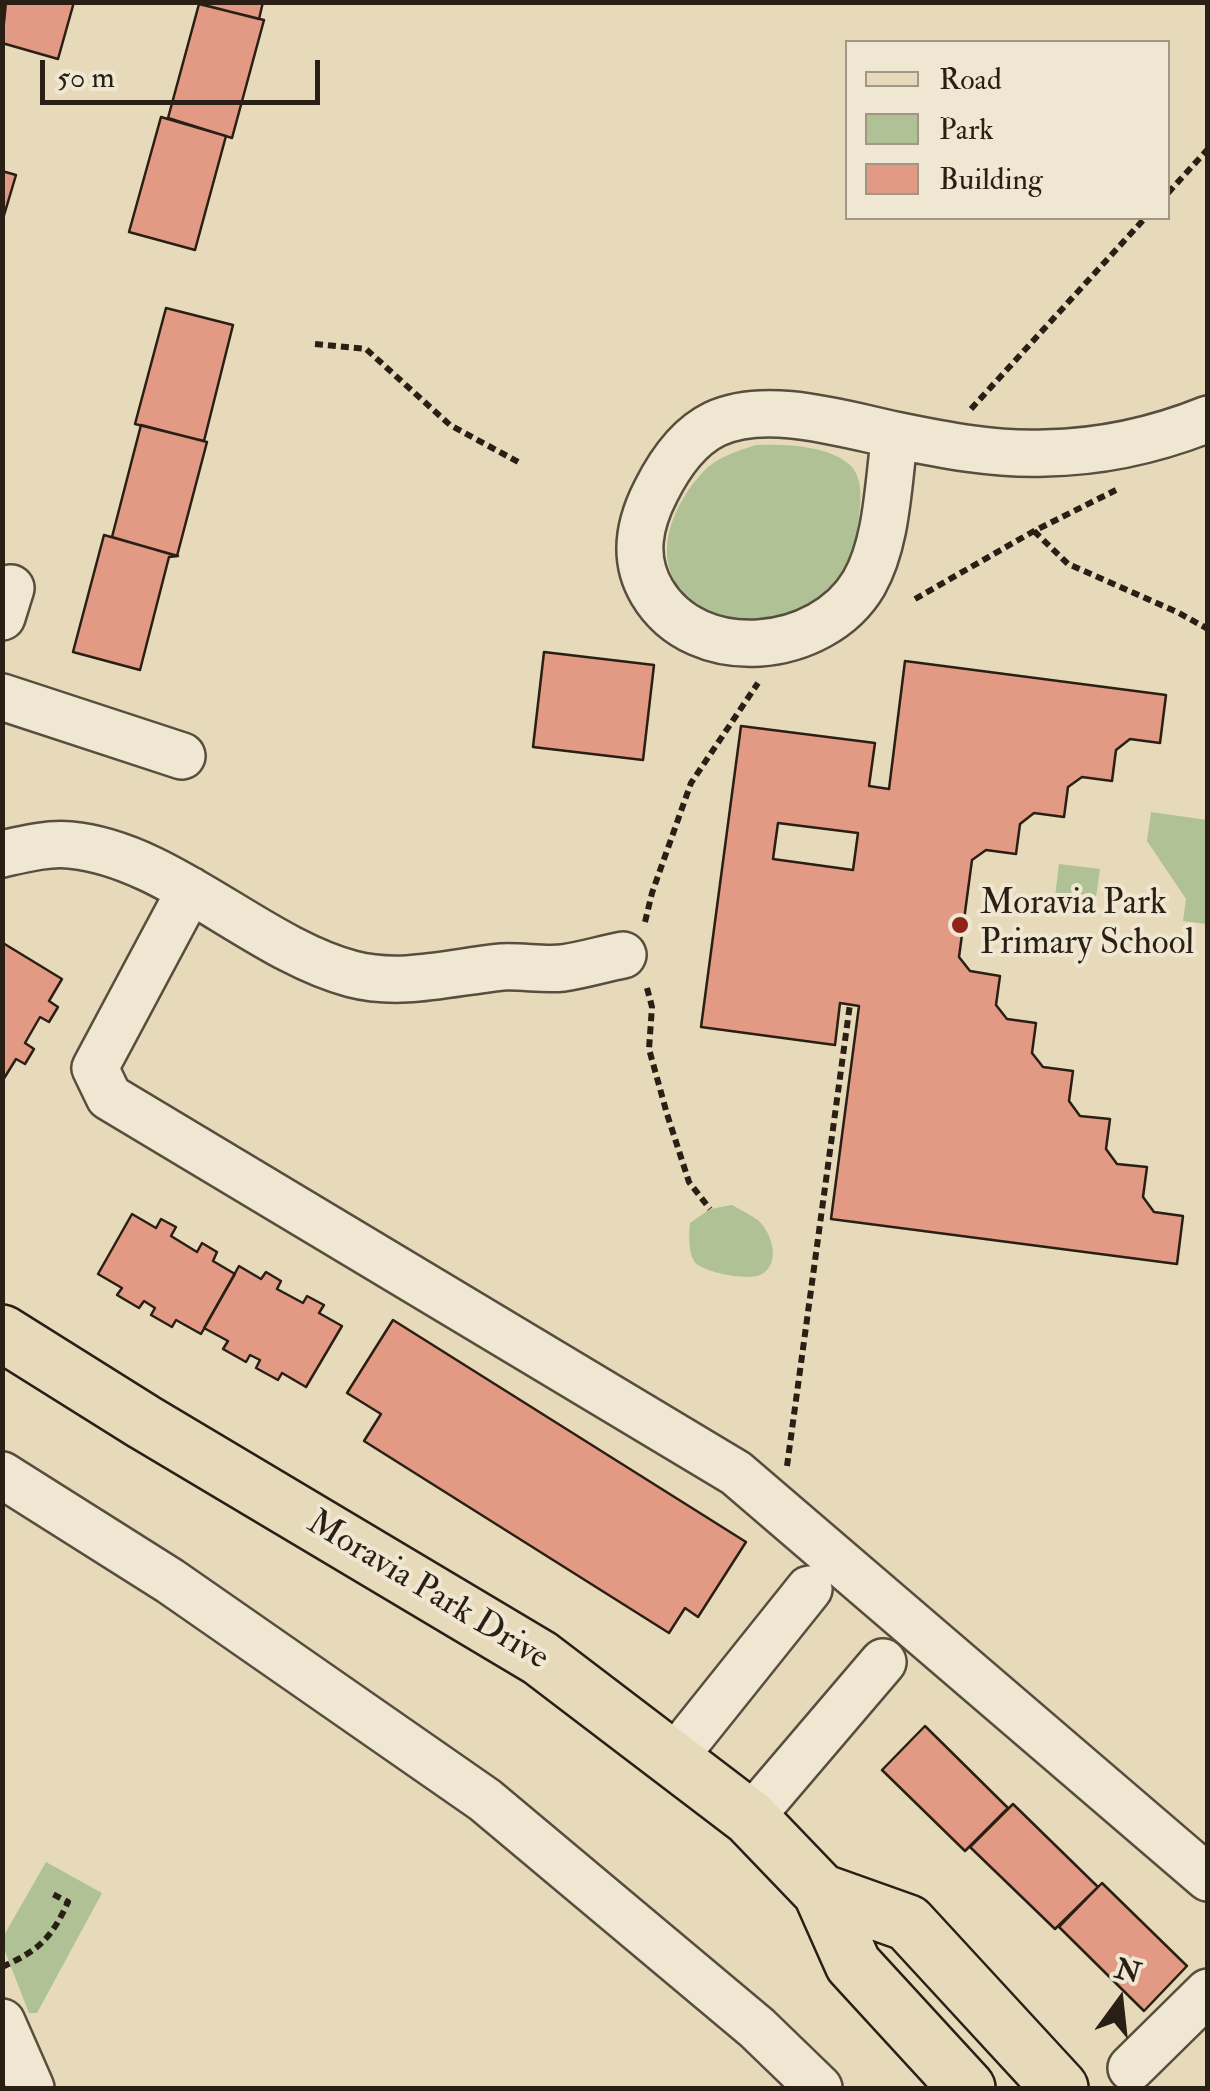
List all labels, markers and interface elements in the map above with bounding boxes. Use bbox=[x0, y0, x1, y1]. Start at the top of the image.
scale bar bbox=[45, 40, 325, 102]
legend bbox=[845, 40, 1170, 220]
text: 50 m bbox=[57, 59, 115, 96]
text: Road bbox=[939, 61, 1002, 98]
text: Park bbox=[939, 111, 994, 148]
text: Building bbox=[939, 161, 1043, 198]
place label: Moravia Park Primary School bbox=[980, 884, 1194, 966]
marker: Moravia Park Primary School bbox=[949, 914, 971, 936]
street label: Moravia Park Drive bbox=[299, 1503, 555, 1681]
north arrow bbox=[1070, 1951, 1170, 2051]
text: N bbox=[1111, 1951, 1145, 1992]

